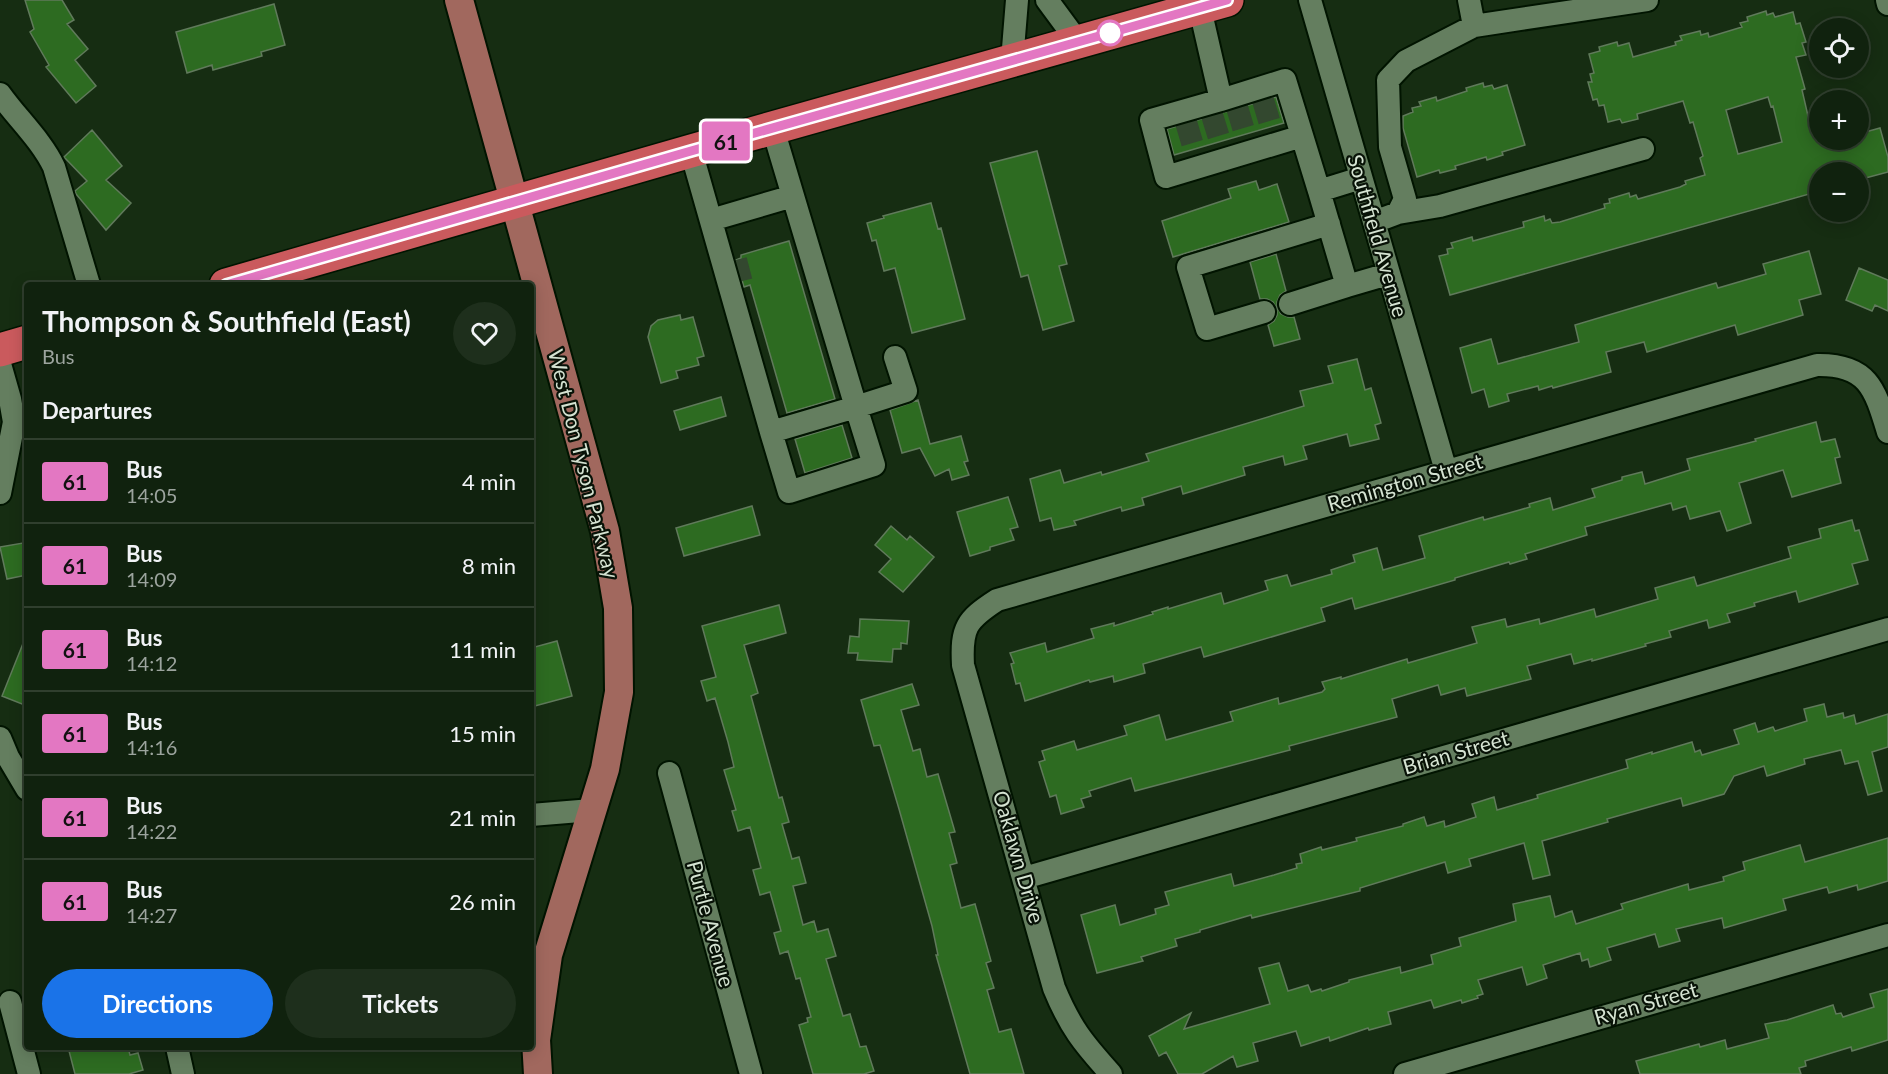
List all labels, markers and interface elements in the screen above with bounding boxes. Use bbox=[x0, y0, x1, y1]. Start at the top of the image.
map controls bbox=[1809, 18, 1869, 222]
button: locate bbox=[1809, 18, 1869, 78]
unlabelled marker bbox=[1097, 20, 1123, 46]
button: + bbox=[1809, 90, 1869, 150]
line badge: 61 bbox=[699, 122, 753, 160]
text: 61 bbox=[714, 129, 738, 154]
street label: Southfield Avenue bbox=[1343, 151, 1414, 320]
button: − bbox=[1809, 162, 1869, 222]
button: heart bbox=[453, 302, 516, 365]
text: Thompson & Southfield (East) bbox=[42, 304, 411, 338]
text: Bus bbox=[42, 344, 75, 368]
street label: West Don Tyson Parkway bbox=[544, 346, 625, 581]
text: Departures bbox=[42, 397, 152, 424]
street label: Remington Street bbox=[1324, 447, 1486, 516]
text: Bus bbox=[126, 456, 162, 483]
text: 4 min bbox=[462, 468, 516, 495]
text: 61 bbox=[63, 469, 87, 494]
text: 14:05 bbox=[126, 483, 177, 507]
text: Bus bbox=[126, 540, 162, 567]
text: 8 min bbox=[462, 552, 516, 579]
text: 61 bbox=[63, 553, 87, 578]
text: 14:09 bbox=[126, 567, 177, 591]
text: Bus bbox=[126, 624, 162, 651]
text: 11 min bbox=[449, 636, 516, 663]
text: 61 bbox=[63, 637, 87, 662]
text: 14:12 bbox=[126, 651, 177, 675]
text: Bus bbox=[126, 708, 162, 735]
text: 15 min bbox=[449, 720, 516, 747]
text: 61 bbox=[63, 721, 87, 746]
street label: Brian Street bbox=[1400, 724, 1512, 779]
text: 14:16 bbox=[126, 735, 177, 759]
street label: Oaklawn Drive bbox=[989, 787, 1050, 926]
text: Bus bbox=[126, 792, 162, 819]
text: 21 min bbox=[449, 804, 516, 831]
text: 61 bbox=[63, 805, 87, 830]
text: 14:22 bbox=[126, 819, 177, 843]
street label: Purtle Avenue bbox=[683, 858, 740, 989]
text: Bus bbox=[126, 876, 162, 903]
text: 26 min bbox=[449, 888, 516, 915]
text: 61 bbox=[63, 889, 87, 914]
text: 14:27 bbox=[126, 903, 177, 927]
button: Directions bbox=[42, 969, 273, 1038]
button: Tickets bbox=[285, 969, 516, 1038]
street label: Ryan Street bbox=[1591, 976, 1701, 1029]

